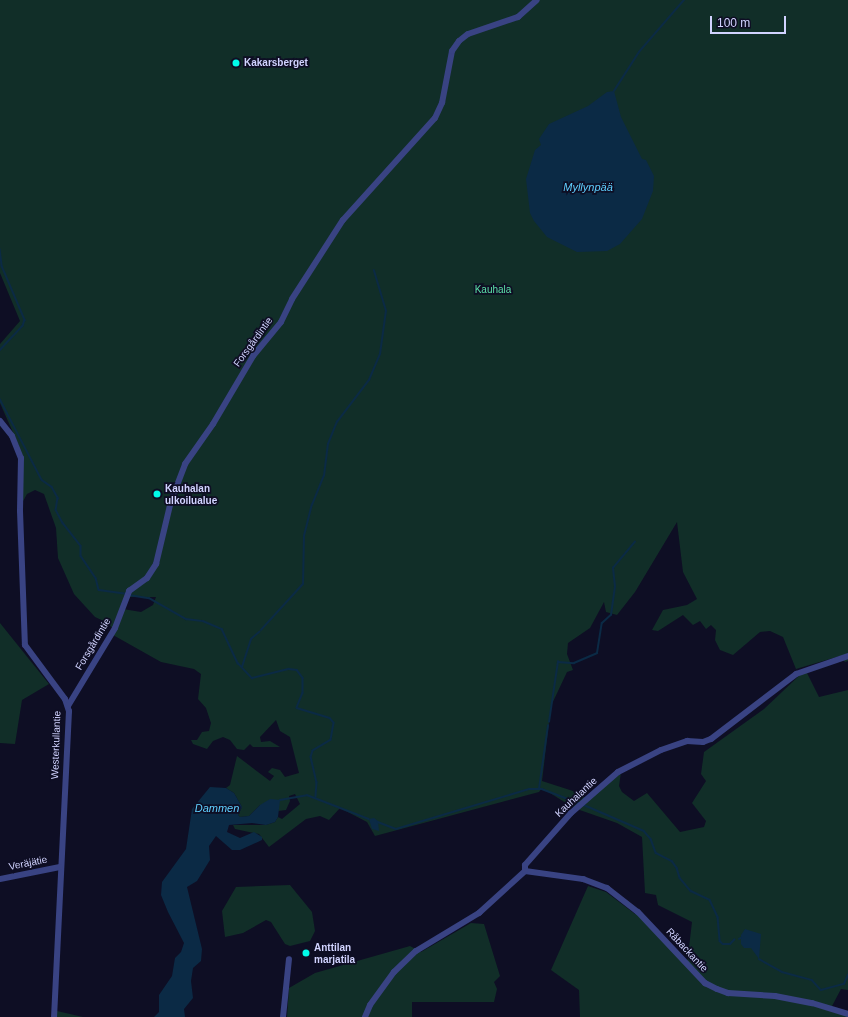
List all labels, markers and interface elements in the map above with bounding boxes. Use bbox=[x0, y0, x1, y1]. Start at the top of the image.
scale bar bbox=[712, 8, 788, 34]
text: 100 m bbox=[717, 16, 750, 30]
place label: Kakarsberget bbox=[244, 57, 308, 69]
marker: Kakarsberget bbox=[231, 58, 241, 68]
water label: Myllynpää bbox=[563, 180, 613, 194]
park label: Kauhala bbox=[475, 284, 511, 296]
street label: Forsgårdintie bbox=[231, 315, 275, 369]
place label: Kauhalan ulkoilualue bbox=[165, 482, 217, 506]
marker: Kauhalan ulkoilualue bbox=[152, 489, 162, 499]
street label: Forsgårdintie bbox=[73, 616, 113, 672]
street label: Westerkullantie bbox=[49, 711, 63, 779]
street label: Kauhalantie bbox=[553, 775, 599, 819]
water label: Dammen bbox=[195, 801, 239, 815]
street label: Veräjätie bbox=[8, 853, 48, 873]
street label: Råbackantie bbox=[664, 926, 710, 974]
place label: Anttilan marjatila bbox=[314, 941, 355, 964]
marker: Anttilan marjatila bbox=[301, 948, 311, 958]

